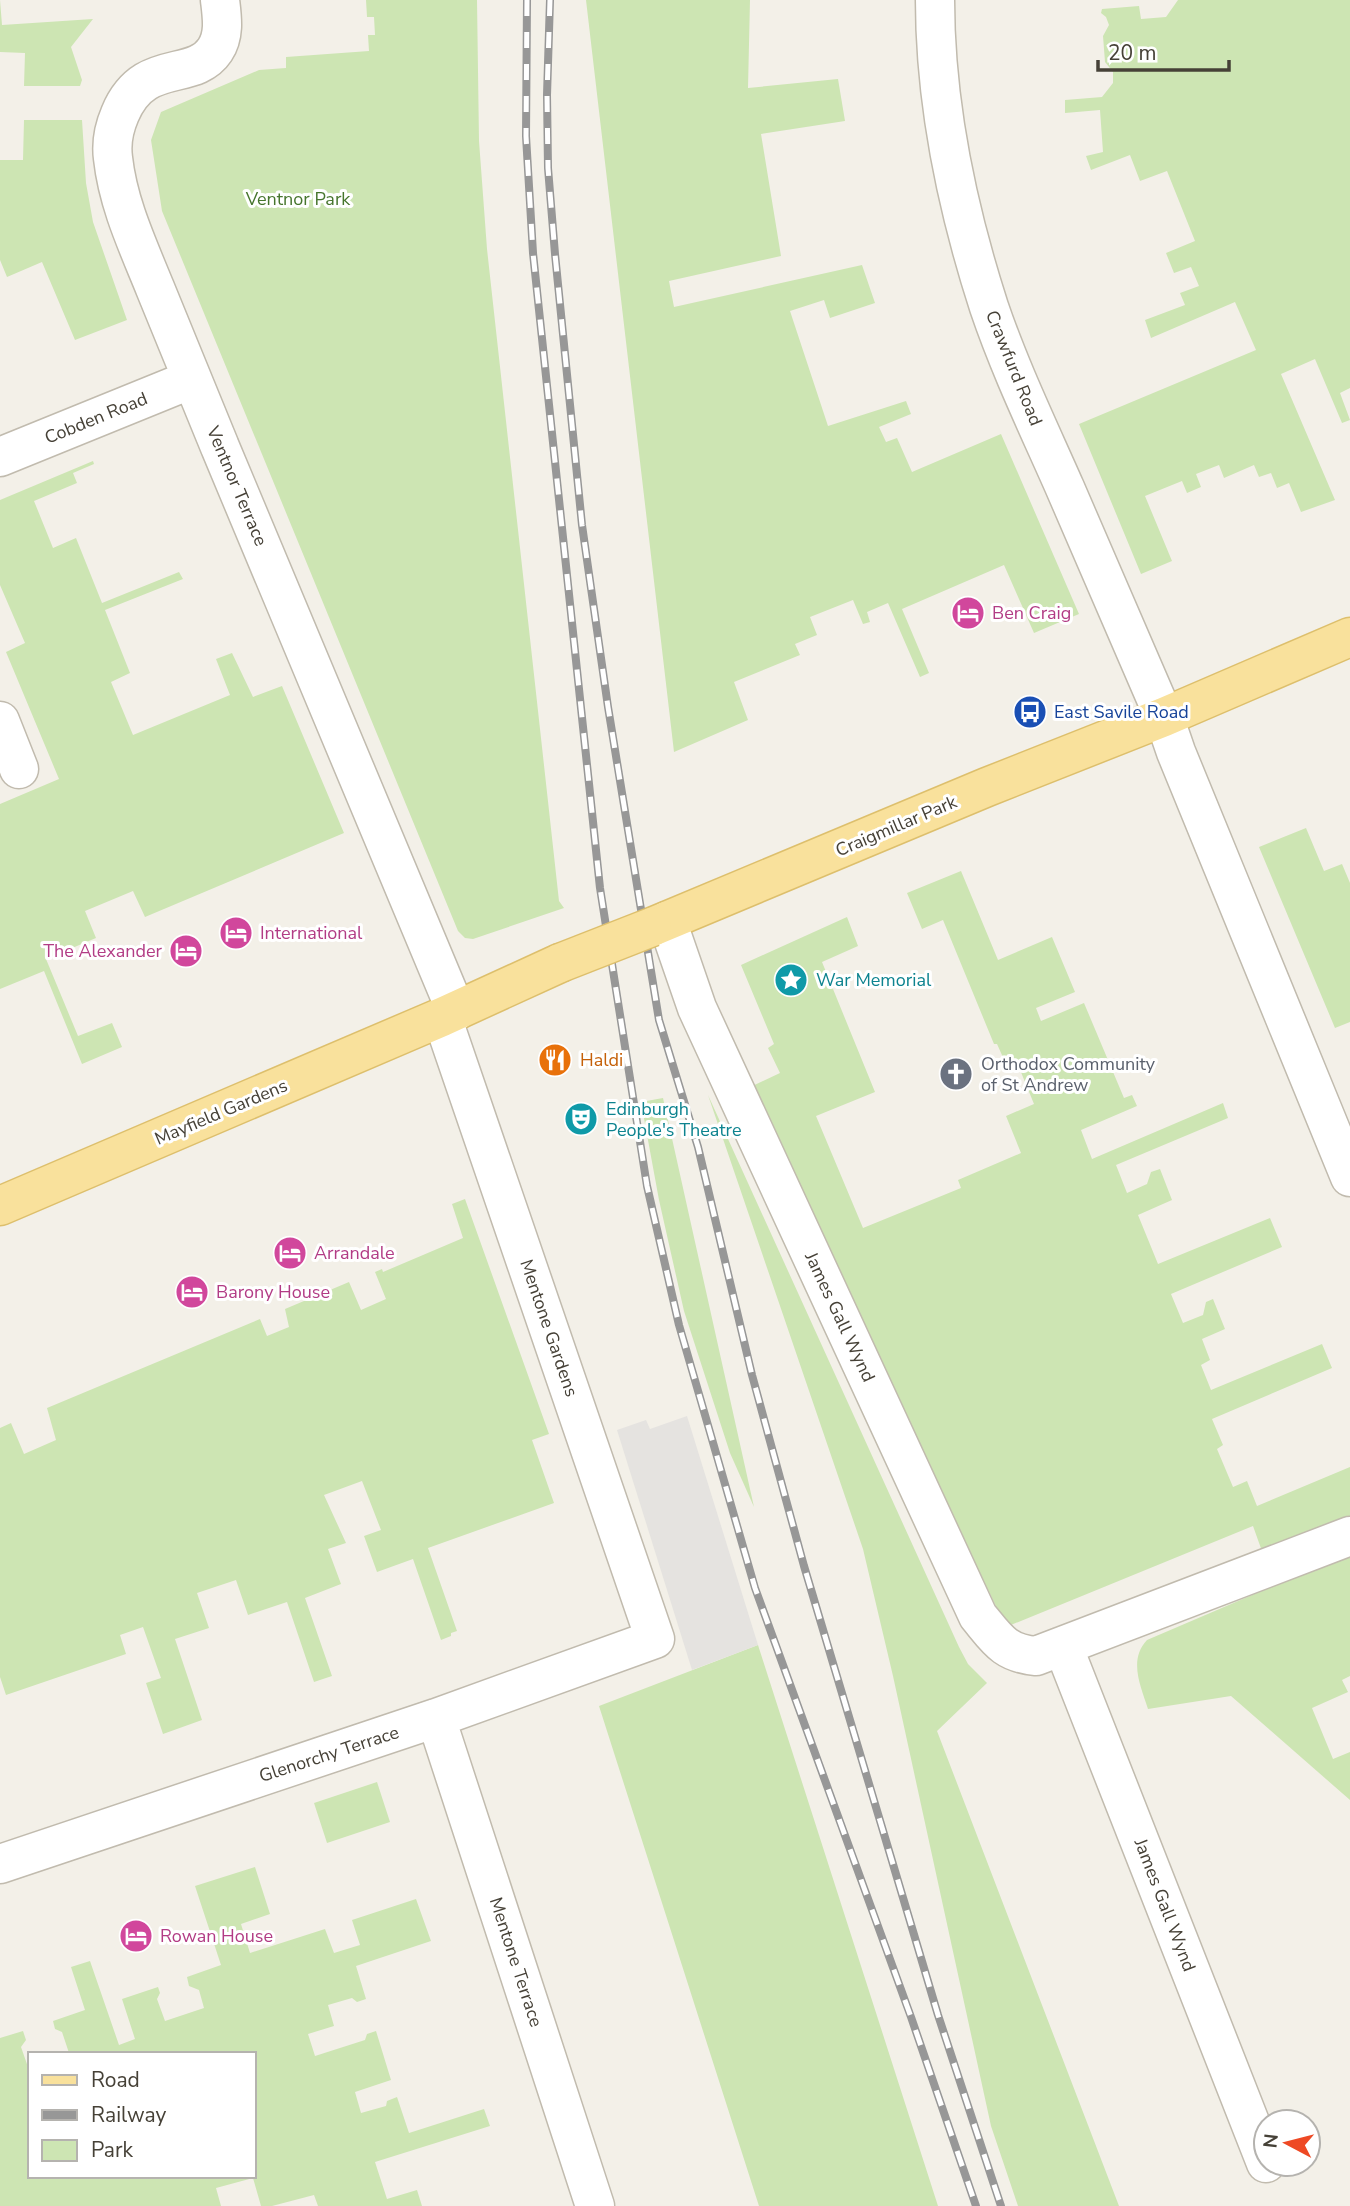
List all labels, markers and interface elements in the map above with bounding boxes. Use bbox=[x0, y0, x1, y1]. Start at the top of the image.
scale bar bbox=[1098, 28, 1229, 72]
text: 20 m bbox=[1108, 39, 1157, 67]
park label: Ventnor Park bbox=[245, 187, 351, 211]
street label: Crawfurd Road bbox=[980, 307, 1048, 429]
street label: Cobden Road bbox=[41, 386, 151, 450]
street label: Ventnor Terrace bbox=[201, 422, 273, 550]
hotel icon: Ben Craig bbox=[949, 594, 987, 632]
place label: Ben Craig bbox=[992, 601, 1071, 625]
bus stop icon: East Savile Road bbox=[1011, 693, 1049, 731]
place label: East Savile Road bbox=[1054, 700, 1189, 724]
street label: Craigmillar Park bbox=[832, 789, 961, 862]
hotel icon: International bbox=[217, 914, 255, 952]
place label: International bbox=[260, 921, 363, 945]
hotel icon: The Alexander bbox=[167, 932, 205, 970]
place label: The Alexander bbox=[43, 939, 163, 963]
place icon: War Memorial bbox=[772, 961, 810, 999]
place label: War Memorial bbox=[816, 968, 932, 992]
restaurant icon: Haldi bbox=[536, 1041, 574, 1079]
place label: Haldi bbox=[580, 1048, 623, 1072]
place label: Orthodox Community of St Andrew bbox=[981, 1052, 1156, 1097]
church icon: Orthodox Community of St Andrew bbox=[937, 1055, 975, 1093]
street label: Mayfield Gardens bbox=[151, 1073, 291, 1151]
place label: Edinburgh People's Theatre bbox=[606, 1097, 742, 1142]
theatre icon: Edinburgh People's Theatre bbox=[562, 1100, 600, 1138]
hotel icon: Arrandale bbox=[271, 1234, 309, 1272]
place label: Arrandale bbox=[314, 1241, 395, 1265]
street label: James Gall Wynd bbox=[799, 1247, 881, 1386]
street label: Mentone Gardens bbox=[514, 1256, 584, 1400]
hotel icon: Barony House bbox=[173, 1273, 211, 1311]
place label: Barony House bbox=[216, 1280, 330, 1304]
street label: Glenorchy Terrace bbox=[256, 1720, 402, 1788]
street label: James Gall Wynd bbox=[1128, 1834, 1201, 1975]
street label: Mentone Terrace bbox=[484, 1894, 548, 2030]
hotel icon: Rowan House bbox=[117, 1917, 155, 1955]
place label: Rowan House bbox=[160, 1924, 273, 1948]
legend bbox=[28, 2052, 256, 2178]
text: Road bbox=[91, 2066, 140, 2094]
text: Railway bbox=[91, 2101, 166, 2129]
north arrow bbox=[1252, 2108, 1322, 2178]
text: N bbox=[1257, 2132, 1285, 2150]
text: Park bbox=[91, 2136, 133, 2164]

